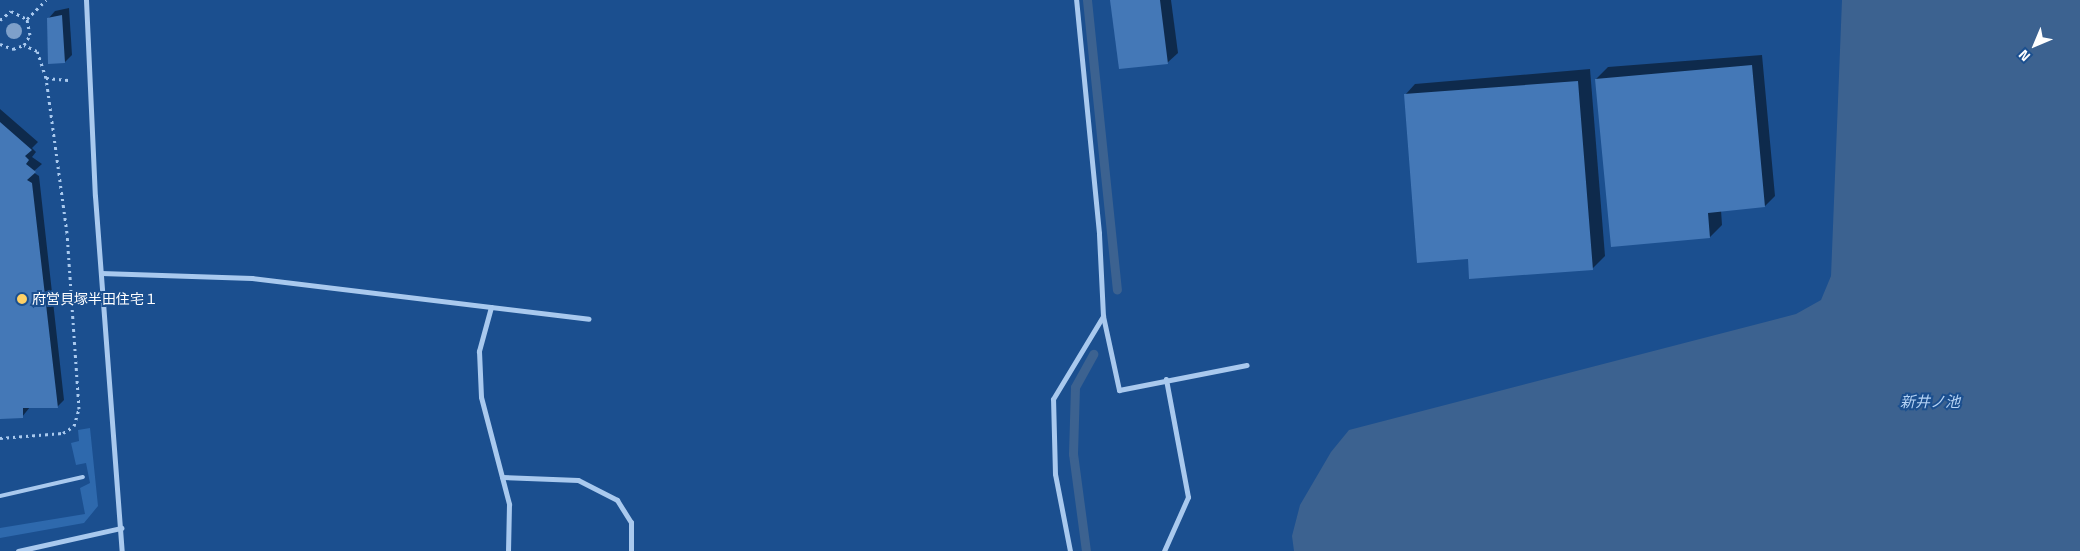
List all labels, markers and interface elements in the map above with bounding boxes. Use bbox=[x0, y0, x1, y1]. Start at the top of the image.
north arrow bbox=[2010, 20, 2060, 70]
text: N bbox=[2013, 45, 2035, 67]
place label: 府営貝塚半田住宅１ bbox=[32, 291, 158, 307]
marker: 府営貝塚半田住宅１ bbox=[16, 293, 28, 305]
water label: 新井ノ池 bbox=[1900, 393, 1960, 411]

